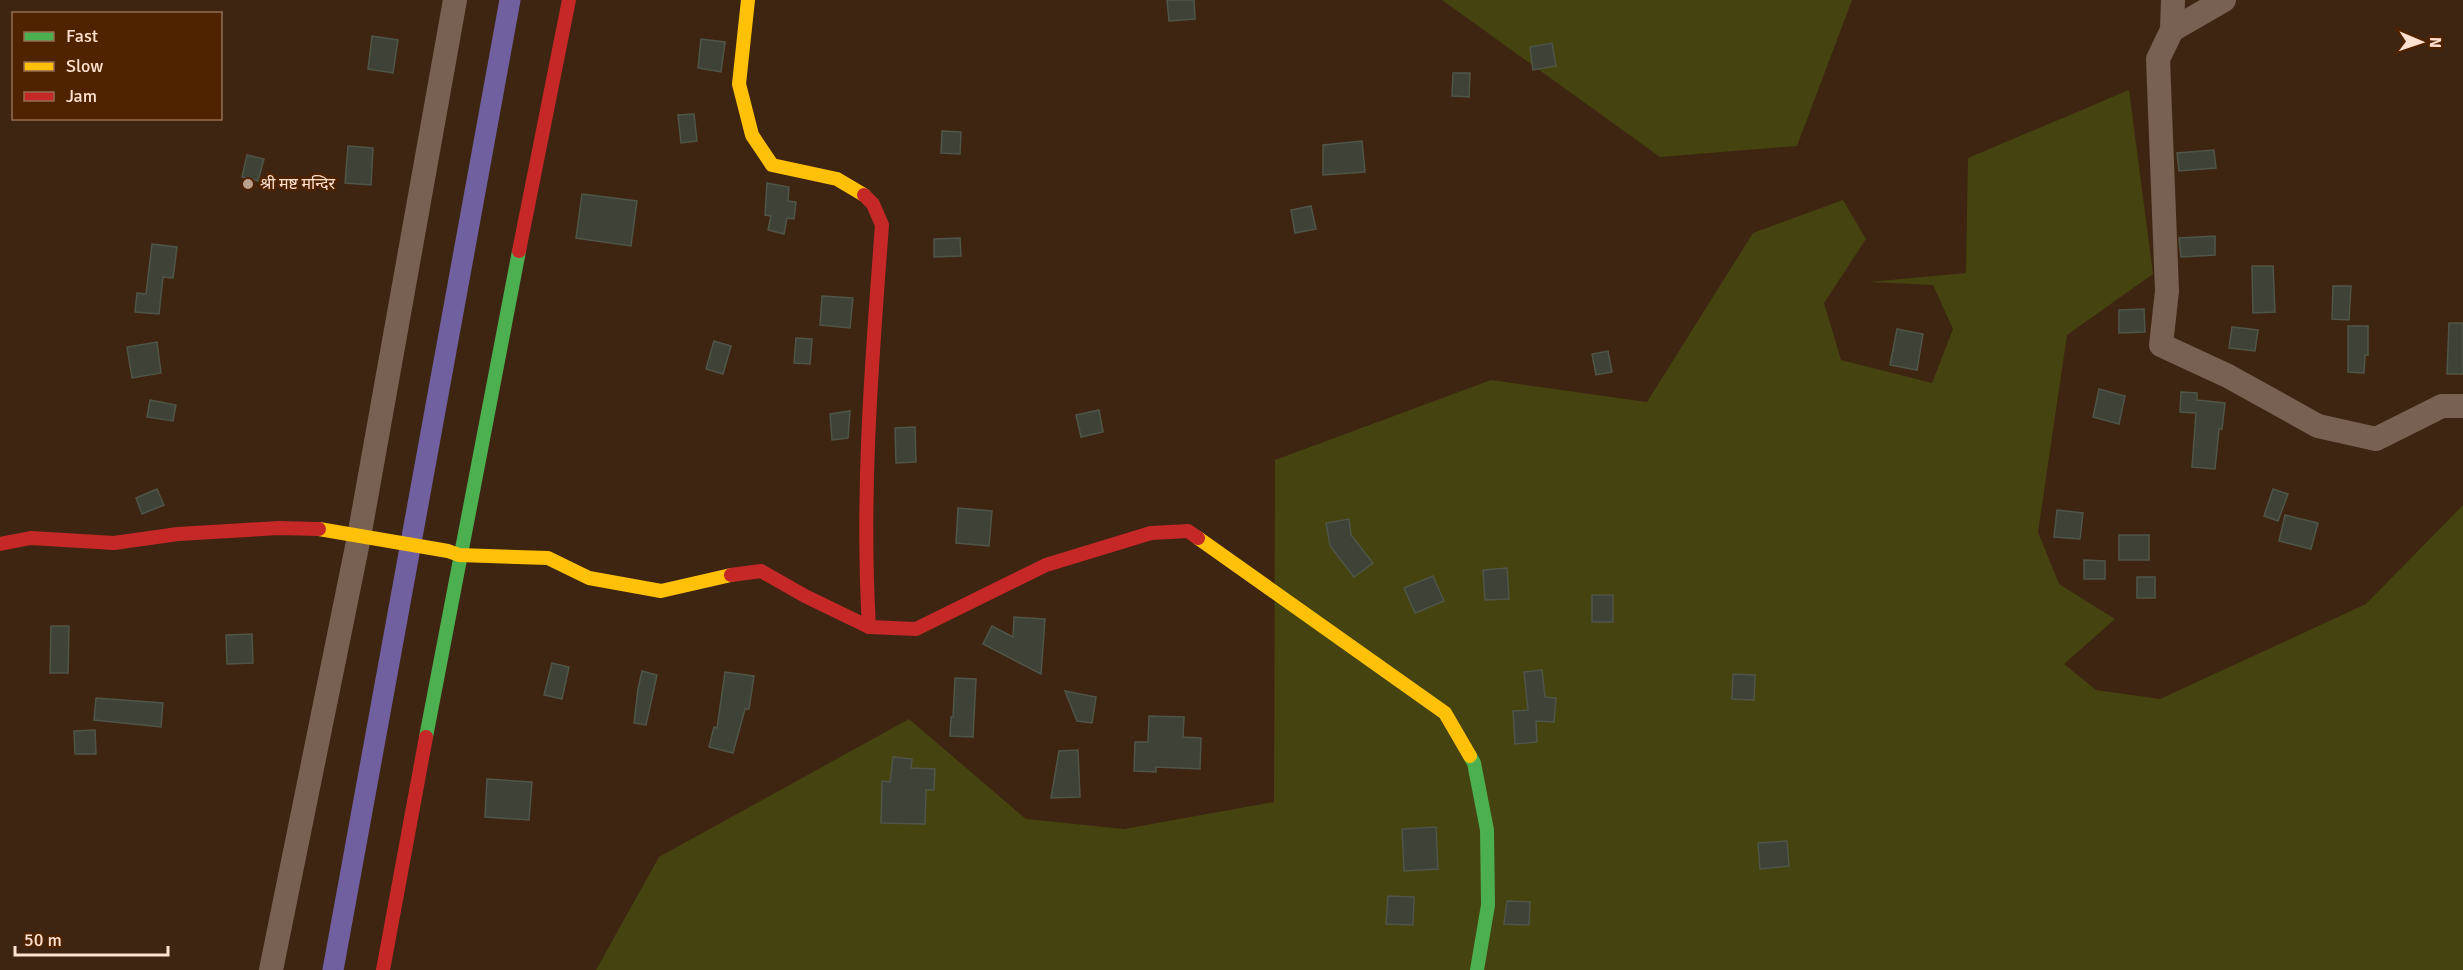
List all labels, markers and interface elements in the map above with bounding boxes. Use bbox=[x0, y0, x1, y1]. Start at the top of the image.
legend bbox=[12, 12, 222, 120]
north arrow bbox=[2391, 12, 2451, 72]
text: Fast bbox=[66, 25, 98, 47]
text: N bbox=[2425, 37, 2445, 48]
text: Slow bbox=[66, 55, 103, 77]
text: Jam bbox=[66, 85, 97, 107]
place label: श्री मष्ट मन्दिर bbox=[260, 174, 336, 194]
marker: श्री मष्ट मन्दिर bbox=[241, 177, 255, 191]
scale bar bbox=[15, 919, 168, 957]
text: 50 m bbox=[24, 929, 62, 951]

